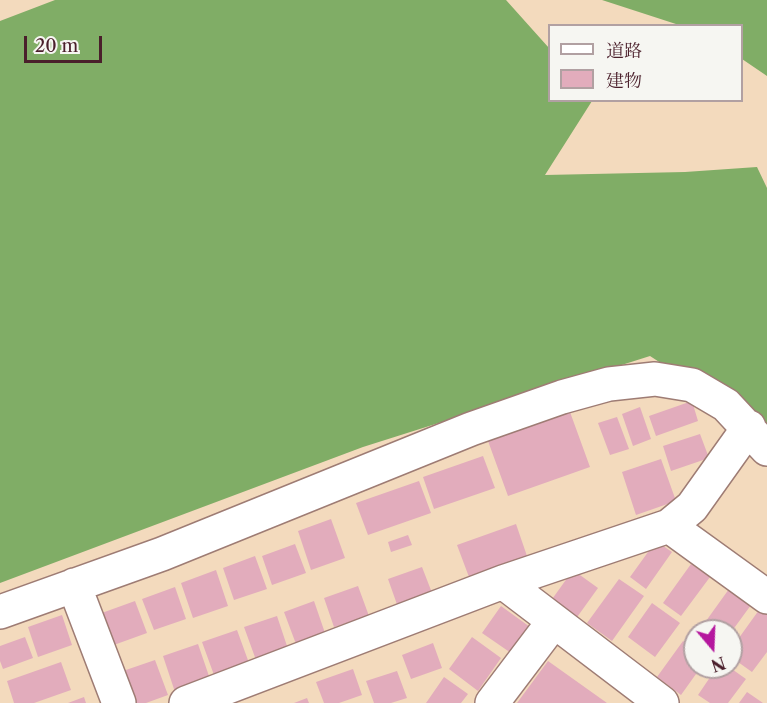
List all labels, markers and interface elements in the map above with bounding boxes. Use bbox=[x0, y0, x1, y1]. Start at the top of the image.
scale bar bbox=[27, 24, 105, 62]
legend bbox=[548, 24, 743, 102]
text: 20 m bbox=[35, 35, 78, 57]
text: 道路 bbox=[606, 40, 642, 62]
text: 建物 bbox=[606, 70, 642, 92]
north arrow bbox=[683, 619, 743, 679]
text: N bbox=[708, 652, 728, 676]

